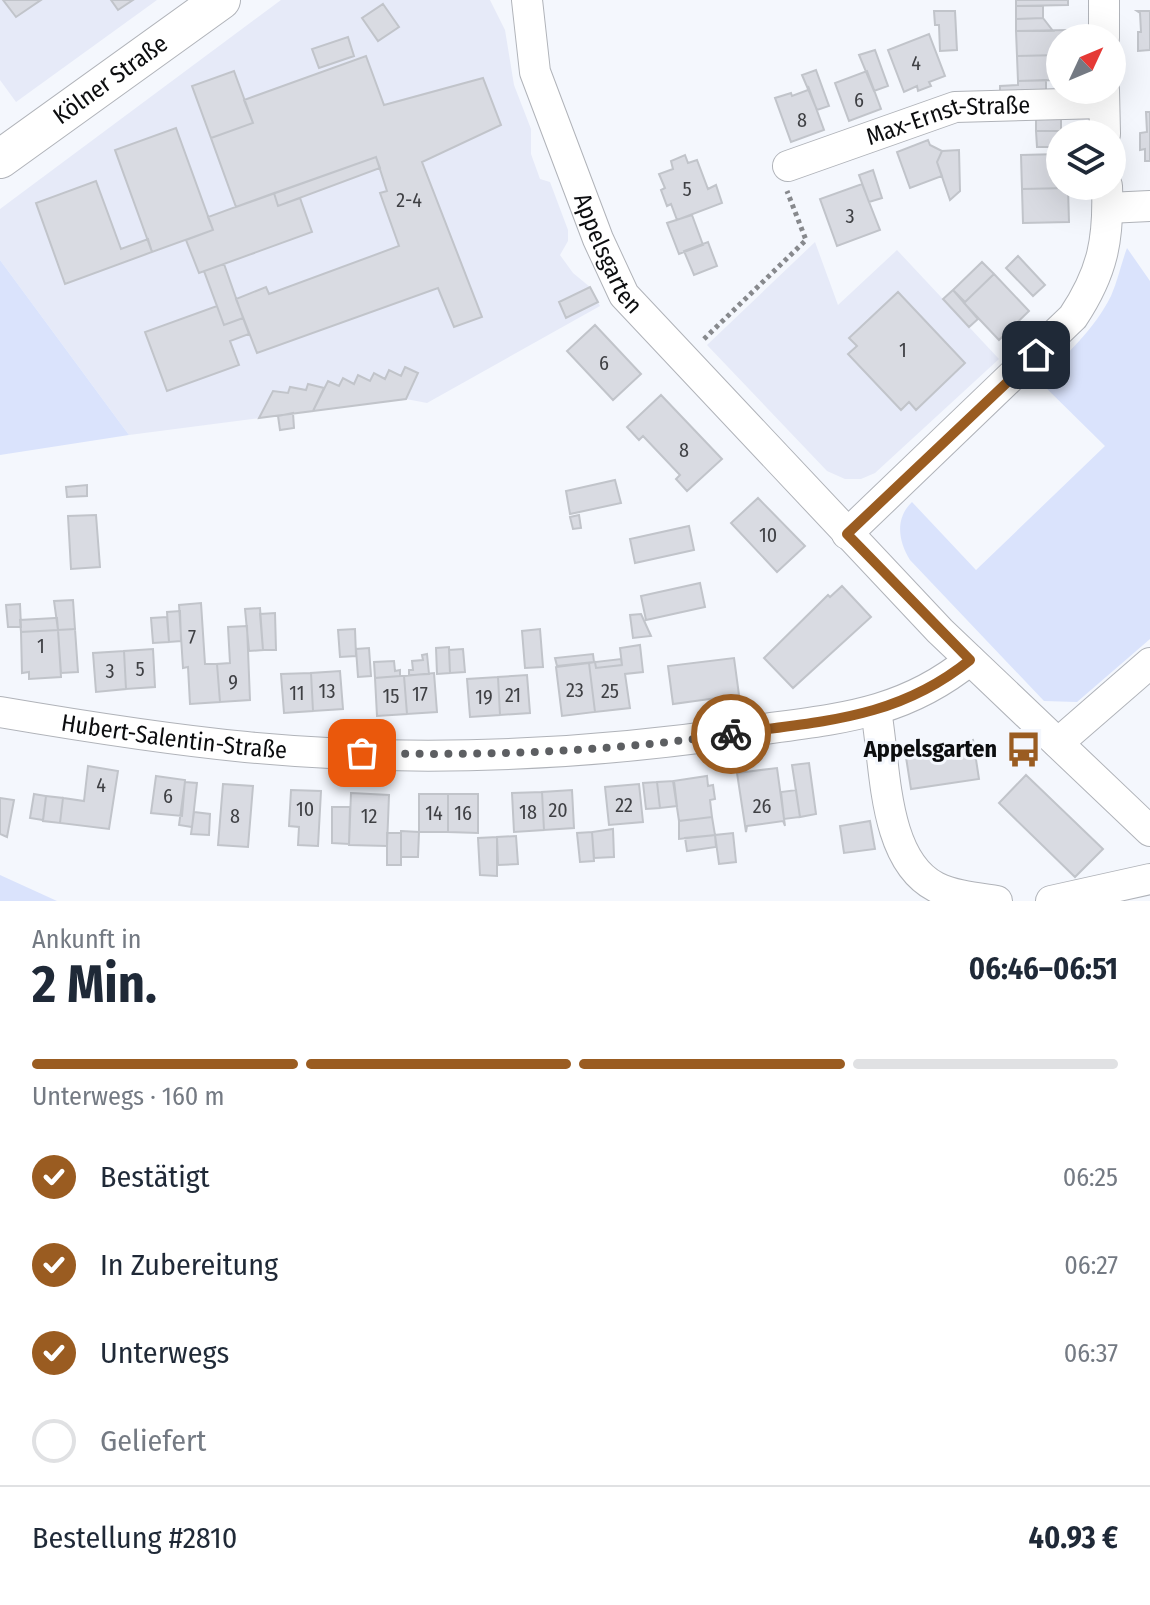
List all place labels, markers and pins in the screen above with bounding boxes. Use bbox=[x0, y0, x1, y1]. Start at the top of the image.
pin bbox=[1002, 321, 1070, 389]
pin bbox=[328, 719, 396, 787]
bus stop icon: Appelsgarten bbox=[1004, 730, 1042, 768]
place label: Appelsgarten bbox=[863, 735, 997, 763]

